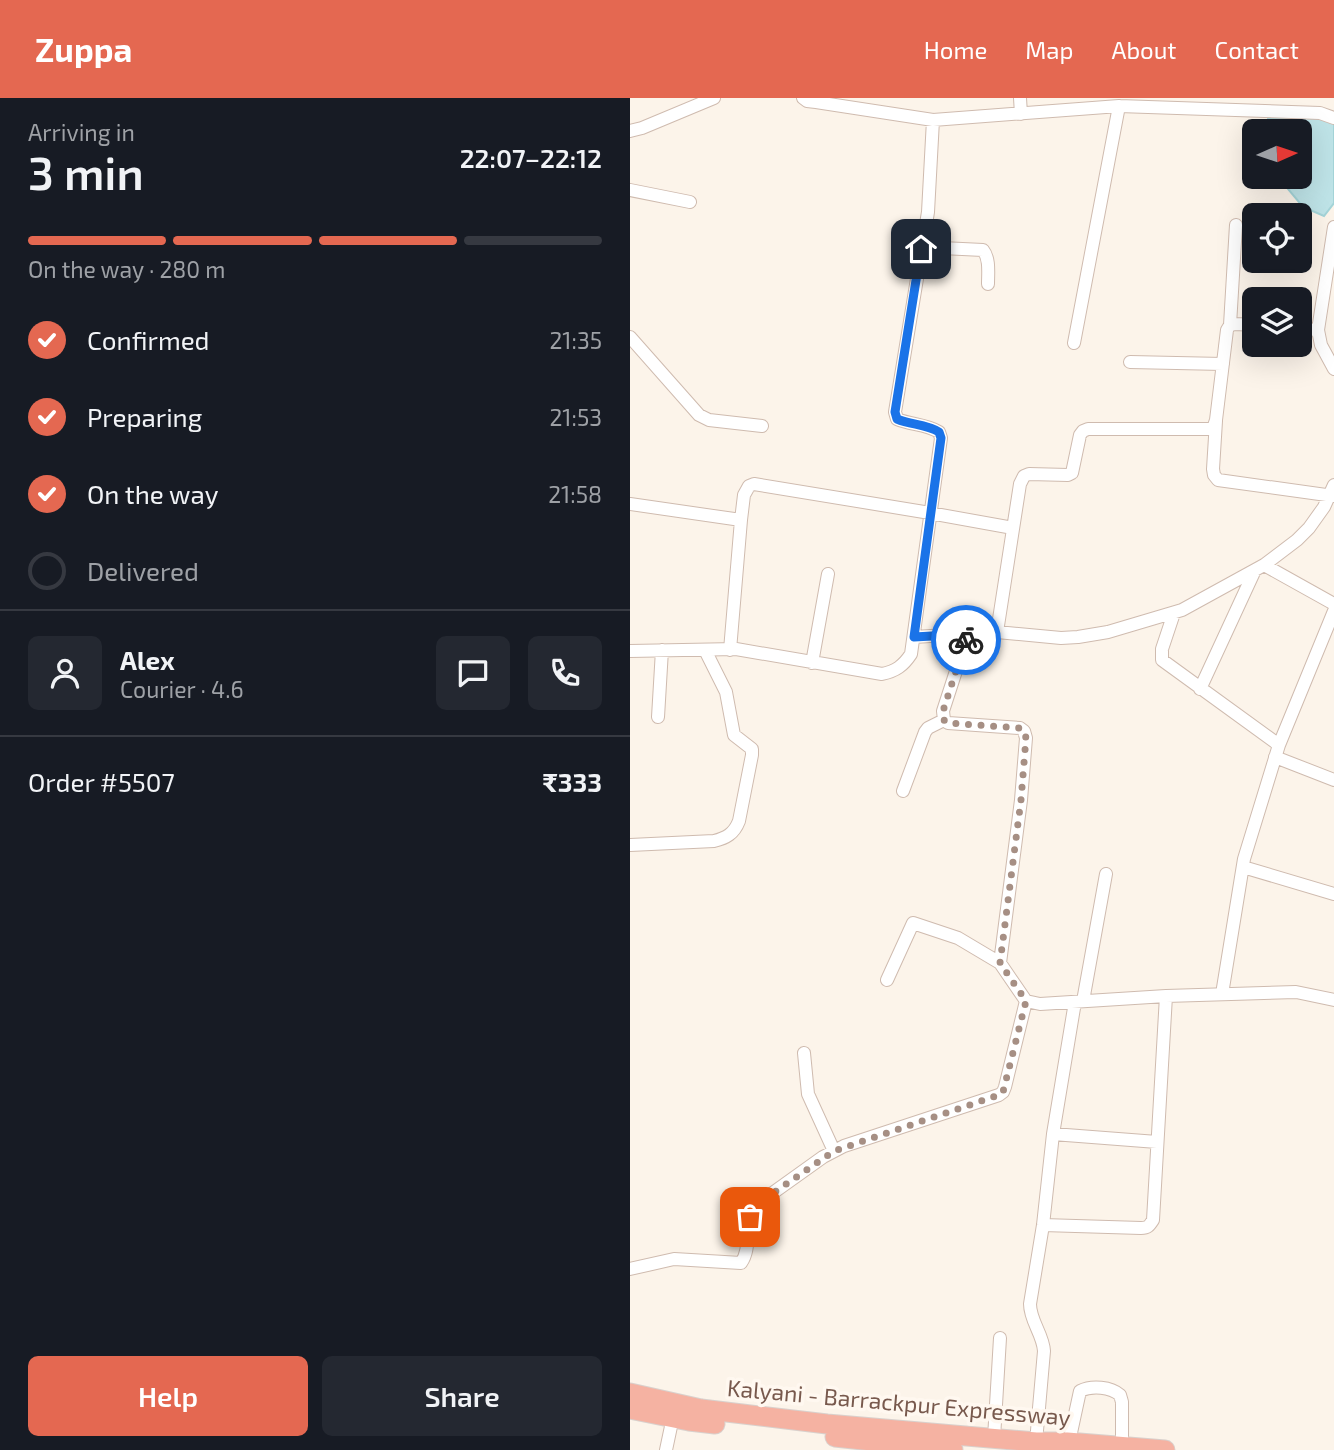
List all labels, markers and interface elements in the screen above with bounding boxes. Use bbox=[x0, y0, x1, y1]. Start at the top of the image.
text: Zuppa bbox=[35, 29, 132, 69]
text: Home bbox=[924, 35, 987, 64]
text: Map bbox=[1025, 35, 1073, 64]
text: About bbox=[1111, 35, 1177, 64]
text: Contact bbox=[1215, 35, 1299, 64]
text: Arriving in bbox=[28, 118, 135, 146]
north arrow bbox=[1242, 119, 1312, 189]
map controls bbox=[1242, 119, 1312, 357]
text: 22:07–22:12 bbox=[460, 142, 602, 173]
text: 3 min bbox=[28, 144, 144, 199]
button: locate bbox=[1242, 203, 1312, 273]
pin bbox=[891, 219, 951, 279]
icon: home bbox=[902, 230, 940, 268]
text: On the way · 280 m bbox=[28, 255, 225, 283]
button: layers bbox=[1242, 287, 1312, 357]
icon: check bbox=[28, 321, 66, 359]
text: Confirmed bbox=[87, 324, 210, 355]
text: 21:35 bbox=[549, 326, 602, 354]
icon: check bbox=[28, 398, 66, 436]
text: Preparing bbox=[87, 401, 202, 432]
text: 21:53 bbox=[549, 403, 602, 431]
icon: check bbox=[28, 475, 66, 513]
text: On the way bbox=[87, 478, 218, 509]
text: 21:58 bbox=[548, 480, 602, 508]
text: Delivered bbox=[87, 555, 199, 586]
courier bbox=[931, 605, 1001, 675]
icon: bike bbox=[947, 621, 985, 659]
button: person bbox=[28, 636, 102, 710]
button: chat bbox=[436, 636, 510, 710]
button: phone bbox=[528, 636, 602, 710]
text: Alex bbox=[120, 644, 175, 675]
text: Courier · 4.6 bbox=[120, 675, 244, 703]
text: Order #5507 bbox=[28, 766, 175, 797]
text: ₹333 bbox=[542, 766, 602, 797]
pin bbox=[720, 1187, 780, 1247]
icon: bag bbox=[731, 1198, 769, 1236]
button: Help bbox=[28, 1356, 308, 1436]
button: Share bbox=[322, 1356, 602, 1436]
street label: Kalyani - Barrackpur Expressway bbox=[726, 1373, 1072, 1431]

